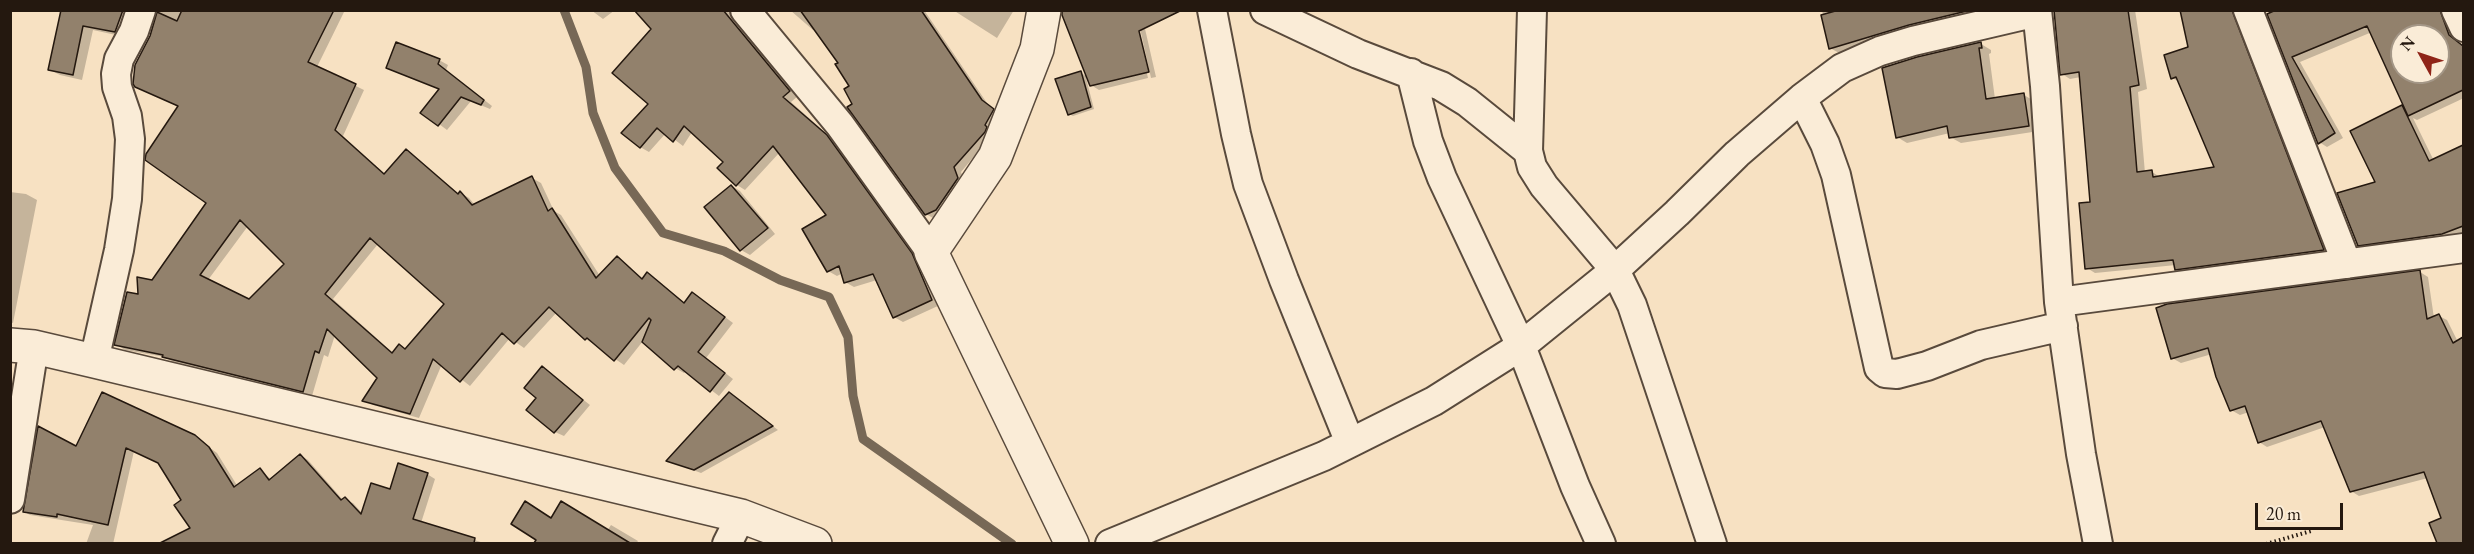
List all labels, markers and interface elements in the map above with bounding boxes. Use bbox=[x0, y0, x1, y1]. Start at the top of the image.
north arrow bbox=[2390, 24, 2450, 84]
text: N bbox=[2395, 32, 2420, 55]
scale bar bbox=[2258, 491, 2346, 529]
text: 20 m bbox=[2266, 502, 2301, 525]

